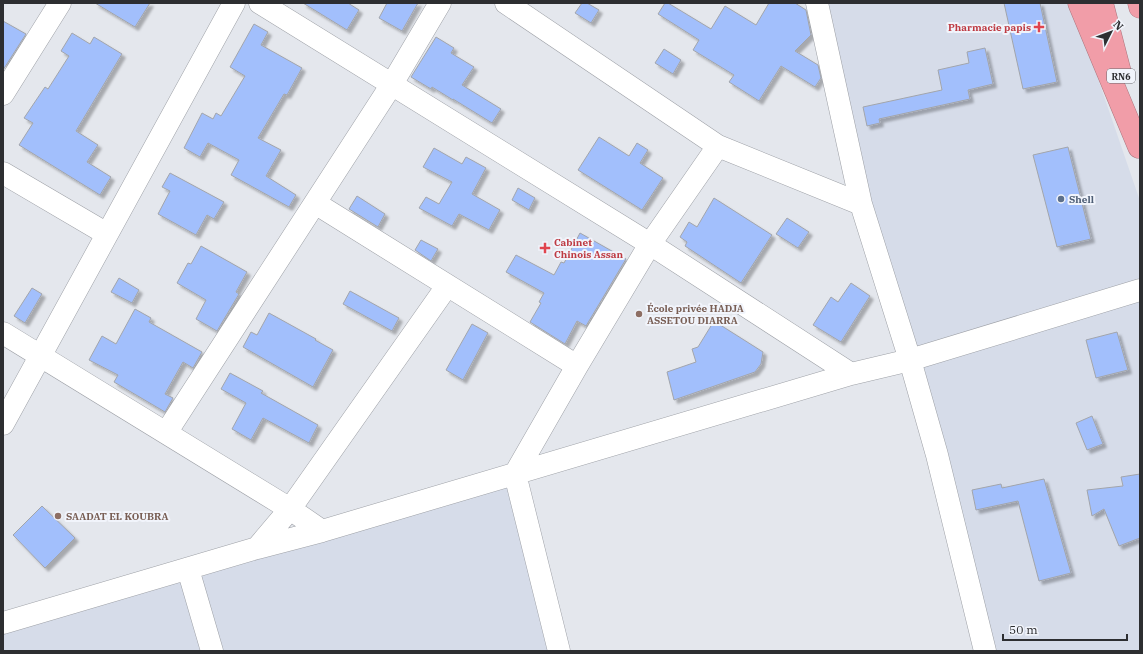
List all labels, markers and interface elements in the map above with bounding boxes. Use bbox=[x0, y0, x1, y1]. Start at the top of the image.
north arrow bbox=[1091, 12, 1131, 52]
text: N bbox=[1110, 17, 1127, 33]
place label: Pharmacie papis bbox=[948, 21, 1031, 34]
marker: Pharmacie papis bbox=[1034, 22, 1044, 32]
road number: RN6 bbox=[1107, 69, 1135, 83]
place label: Shell bbox=[1069, 193, 1094, 206]
marker: Shell bbox=[1056, 194, 1066, 204]
place label: Cabinet Chinois Assan bbox=[554, 236, 623, 261]
marker: Cabinet Chinois Assan bbox=[539, 242, 551, 254]
place label: École privée HADJA ASSETOU DIARRA bbox=[647, 302, 744, 327]
marker: École privée HADJA ASSETOU DIARRA bbox=[634, 309, 644, 319]
place label: SAADAT EL KOUBRA bbox=[66, 510, 168, 523]
marker: SAADAT EL KOUBRA bbox=[53, 511, 63, 521]
scale bar bbox=[1003, 616, 1127, 642]
text: 50 m bbox=[1009, 622, 1038, 637]

